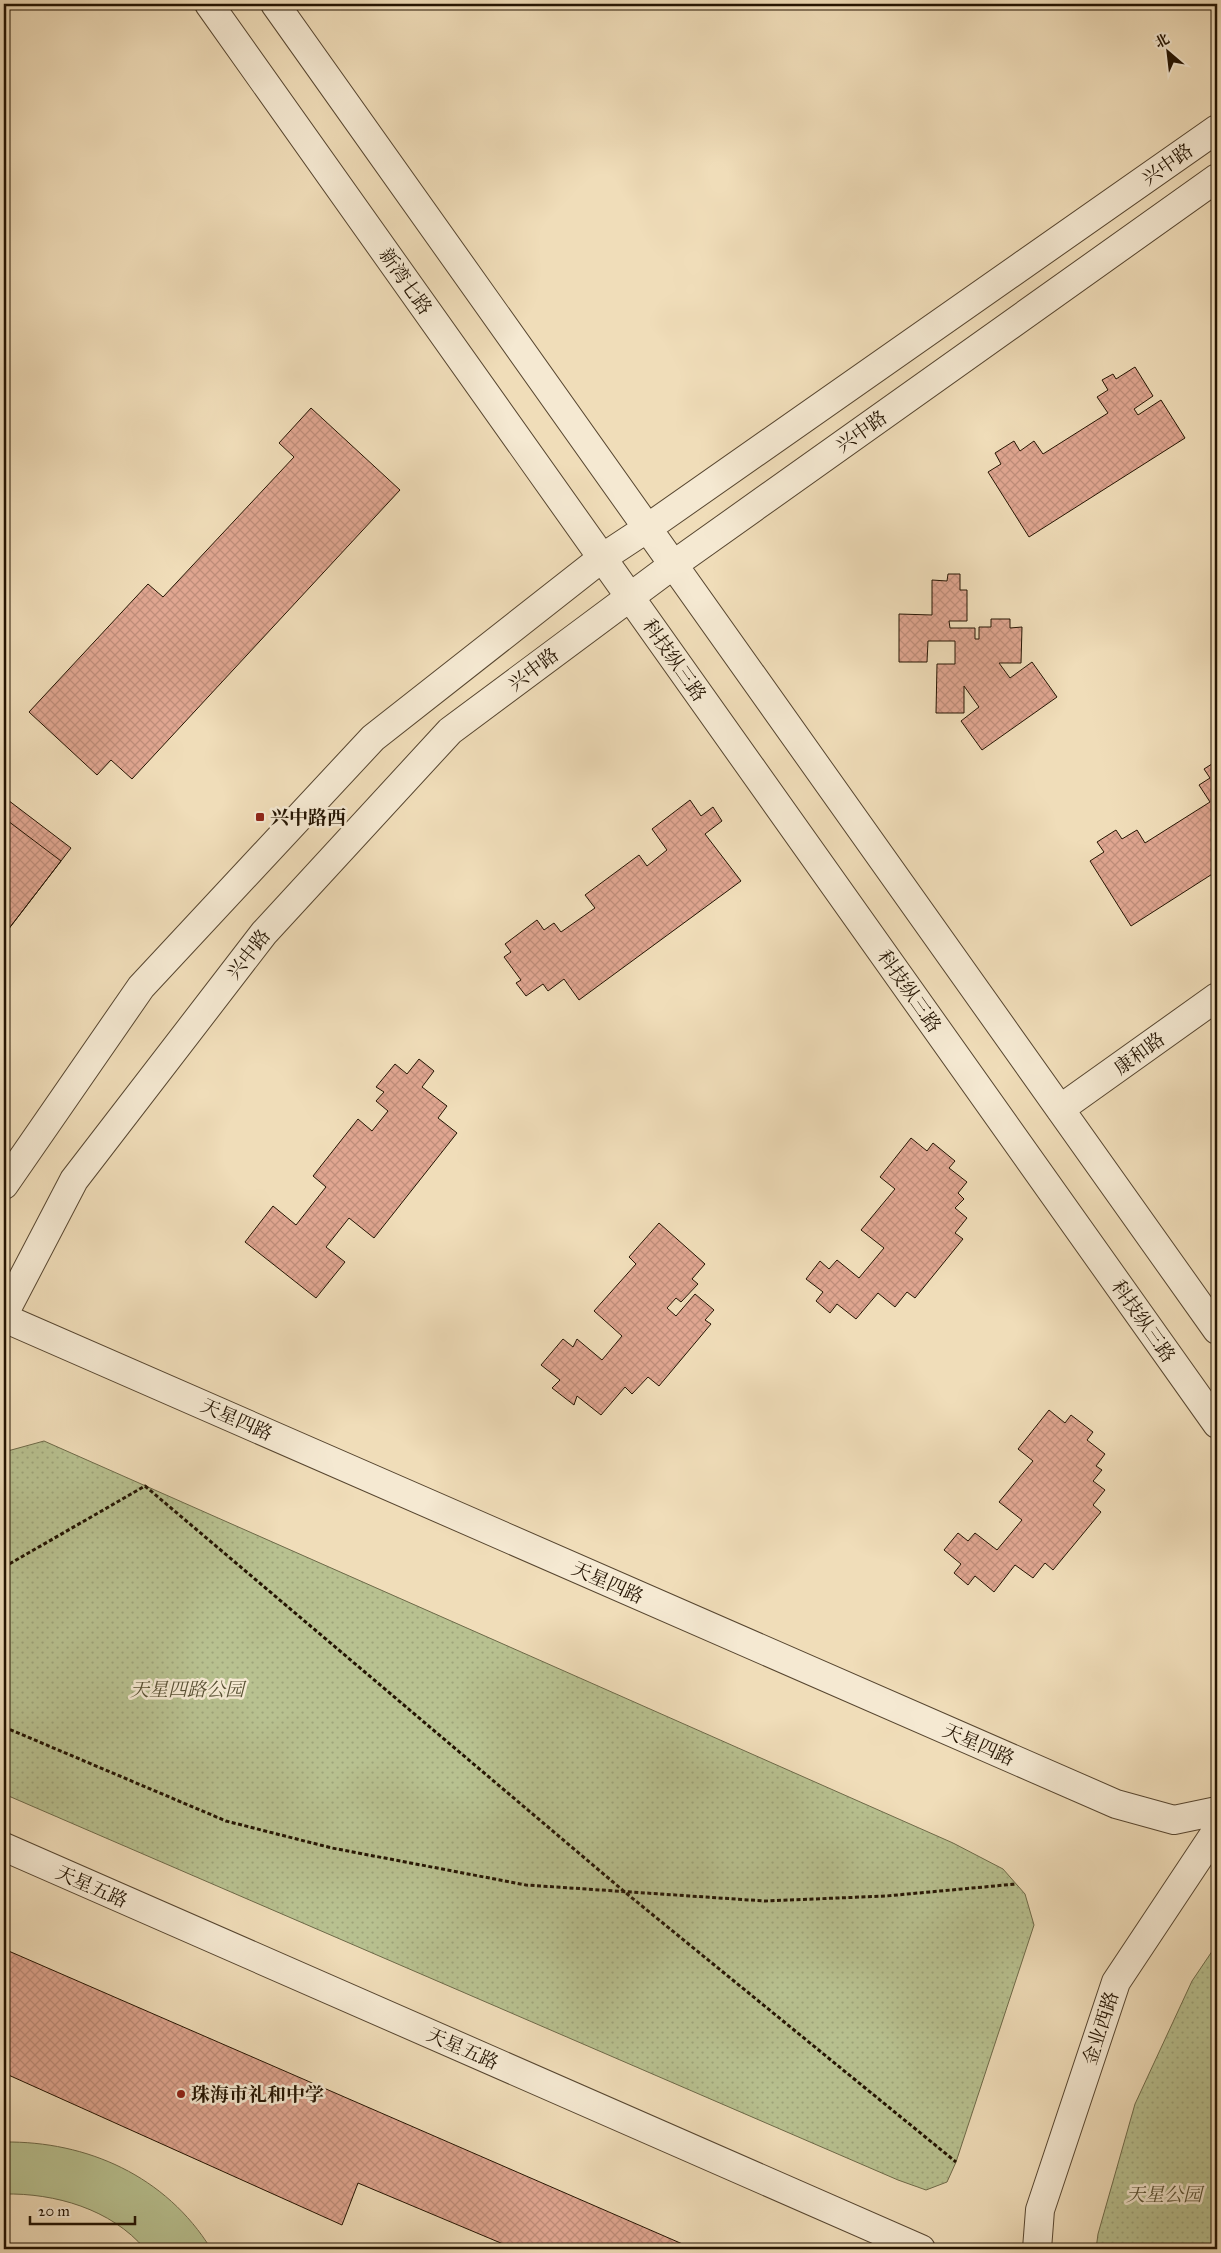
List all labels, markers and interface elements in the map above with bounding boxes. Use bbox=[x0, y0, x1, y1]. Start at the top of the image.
north arrow bbox=[1144, 28, 1194, 78]
text: 北 bbox=[1152, 30, 1172, 52]
street label: 兴中路 bbox=[1137, 139, 1197, 190]
street label: 新湾七路 bbox=[374, 244, 437, 319]
street label: 兴中路 bbox=[831, 406, 891, 457]
street label: 科技纵三路 bbox=[638, 615, 711, 706]
street label: 兴中路 bbox=[504, 643, 563, 696]
place label: 兴中路西 bbox=[270, 806, 346, 829]
marker: 兴中路西 bbox=[254, 811, 266, 823]
street label: 兴中路 bbox=[222, 925, 275, 984]
street label: 科技纵三路 bbox=[873, 946, 946, 1037]
street label: 康和路 bbox=[1109, 1027, 1169, 1079]
street label: 科技纵三路 bbox=[1107, 1276, 1180, 1367]
street label: 天星四路 bbox=[197, 1393, 276, 1445]
street label: 天星四路 bbox=[568, 1556, 647, 1608]
park label: 天星四路公园 bbox=[130, 1678, 247, 1701]
street label: 天星四路 bbox=[939, 1718, 1018, 1770]
street label: 天星五路 bbox=[52, 1860, 131, 1912]
street label: 金业西路 bbox=[1078, 1988, 1123, 2068]
street label: 天星五路 bbox=[423, 2022, 502, 2074]
place label: 珠海市礼和中学 bbox=[191, 2083, 324, 2106]
marker: 珠海市礼和中学 bbox=[175, 2088, 187, 2100]
park label: 天星公园 bbox=[1126, 2183, 1205, 2206]
scale bar bbox=[30, 2193, 135, 2225]
text: 20 m bbox=[38, 2202, 70, 2220]

